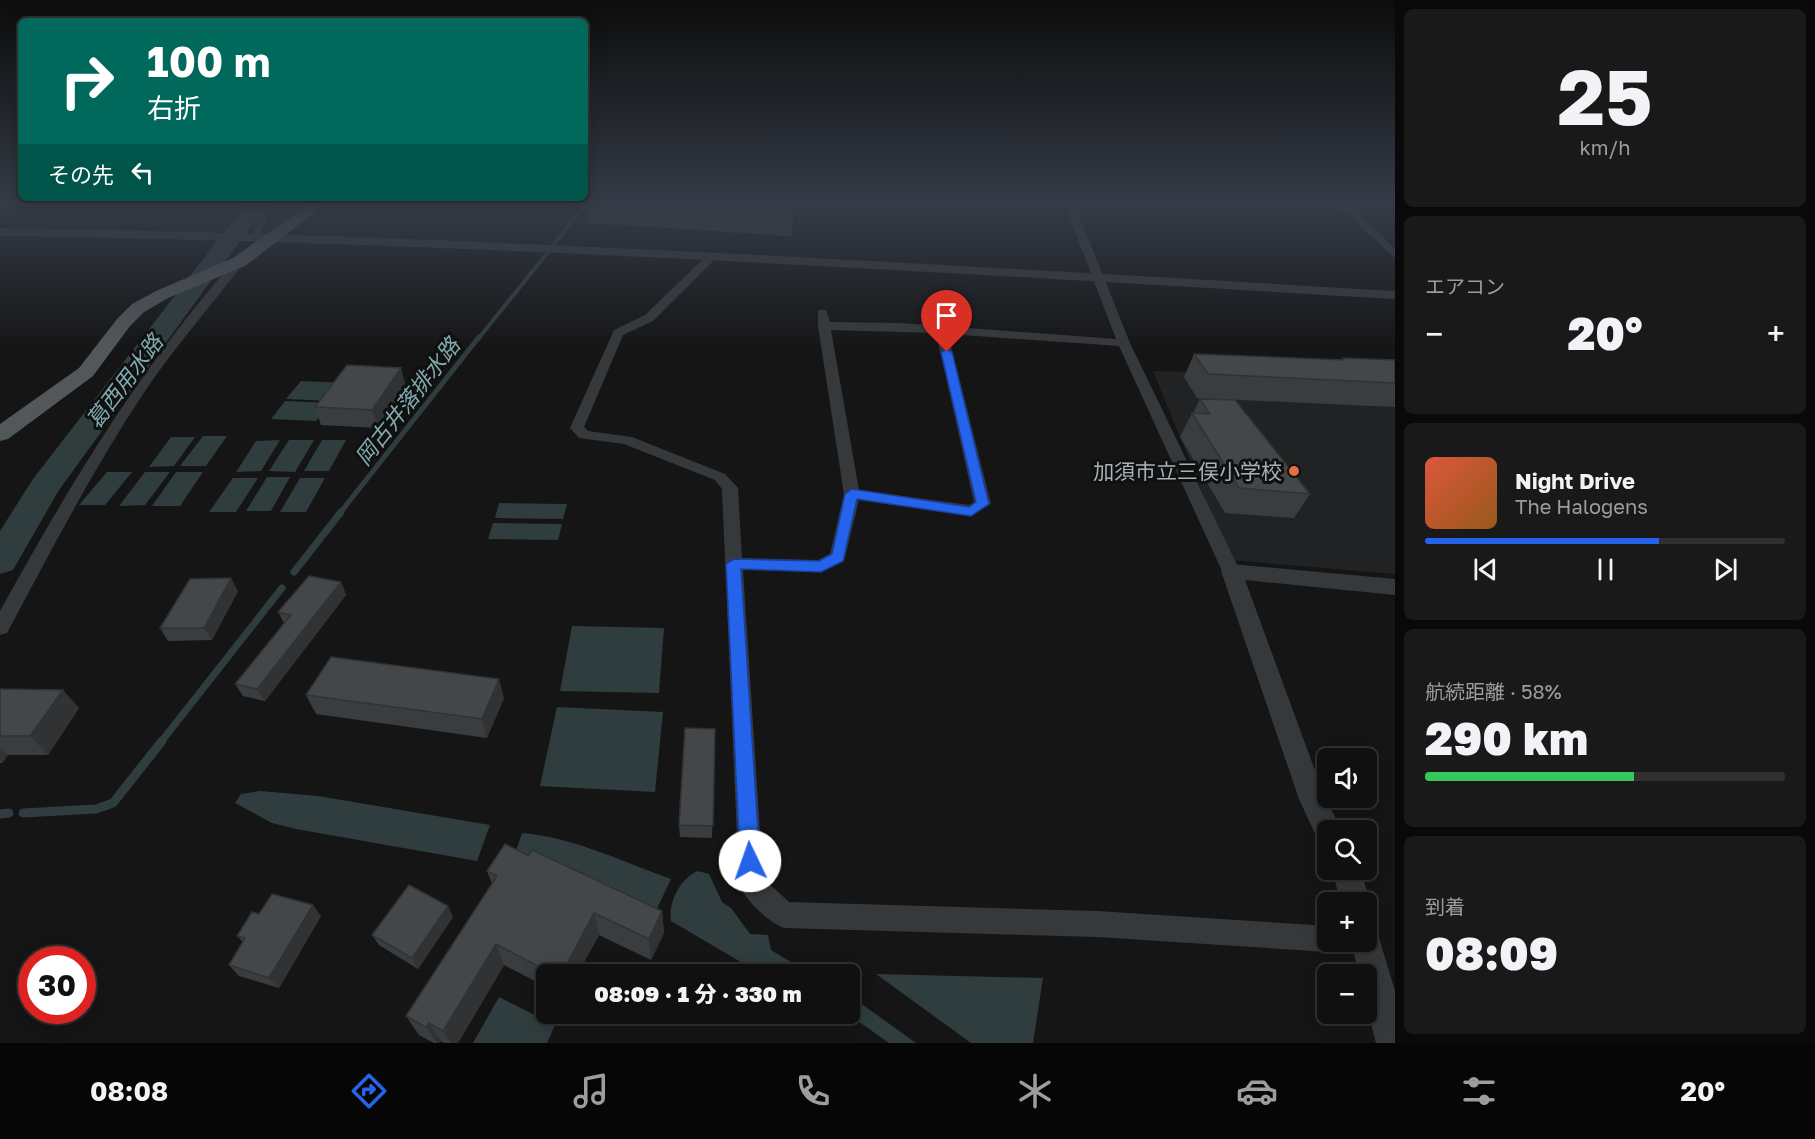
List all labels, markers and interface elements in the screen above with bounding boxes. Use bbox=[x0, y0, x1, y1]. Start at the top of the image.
text: 100 m bbox=[147, 36, 270, 86]
icon: right bbox=[48, 42, 126, 120]
text: 25 bbox=[1557, 49, 1653, 142]
text: 右折 bbox=[147, 92, 201, 124]
text: km/h bbox=[1580, 135, 1630, 159]
icon: left bbox=[126, 156, 159, 189]
text: その先 bbox=[48, 161, 114, 188]
text: エアコン bbox=[1425, 274, 1505, 298]
pin bbox=[921, 290, 972, 352]
icon: arrive bbox=[930, 299, 963, 332]
text: 20° bbox=[1567, 306, 1643, 360]
text: − bbox=[1425, 314, 1443, 353]
text: + bbox=[1767, 314, 1785, 353]
water label: 葛西用水路 bbox=[80, 327, 169, 433]
water label: 岡古井落排水路 bbox=[349, 330, 466, 470]
place label: 加須市立三俣小学校 bbox=[1093, 458, 1282, 484]
marker: 加須市立三俣小学校 bbox=[1287, 464, 1301, 478]
text: Night Drive bbox=[1515, 467, 1635, 494]
text: The Halogens bbox=[1515, 494, 1648, 518]
icon: previous bbox=[1469, 553, 1502, 586]
icon: pause bbox=[1589, 553, 1622, 586]
icon: next bbox=[1709, 553, 1742, 586]
text: 航続距離 · 58% bbox=[1425, 679, 1562, 703]
text: 290 km bbox=[1425, 711, 1588, 765]
map controls bbox=[1317, 748, 1377, 1024]
button: sound bbox=[1317, 748, 1377, 808]
button: search bbox=[1317, 820, 1377, 880]
position arrow bbox=[718, 829, 782, 893]
button: + bbox=[1317, 892, 1377, 952]
text: 到着 bbox=[1425, 894, 1465, 918]
text: 08:09 bbox=[1425, 926, 1558, 980]
speed limit sign: 30 bbox=[18, 946, 96, 1024]
button: − bbox=[1317, 964, 1377, 1024]
text: 08:09 · 1 分 · 330 m bbox=[594, 980, 802, 1007]
icon: directions bbox=[348, 1070, 390, 1112]
icon: music bbox=[570, 1070, 612, 1112]
icon: phone bbox=[792, 1070, 834, 1112]
icon: climate bbox=[1014, 1070, 1056, 1112]
icon: car bbox=[1236, 1070, 1278, 1112]
icon: filters bbox=[1458, 1070, 1500, 1112]
text: 08:08 bbox=[90, 1075, 168, 1107]
text: 20° bbox=[1680, 1075, 1725, 1107]

